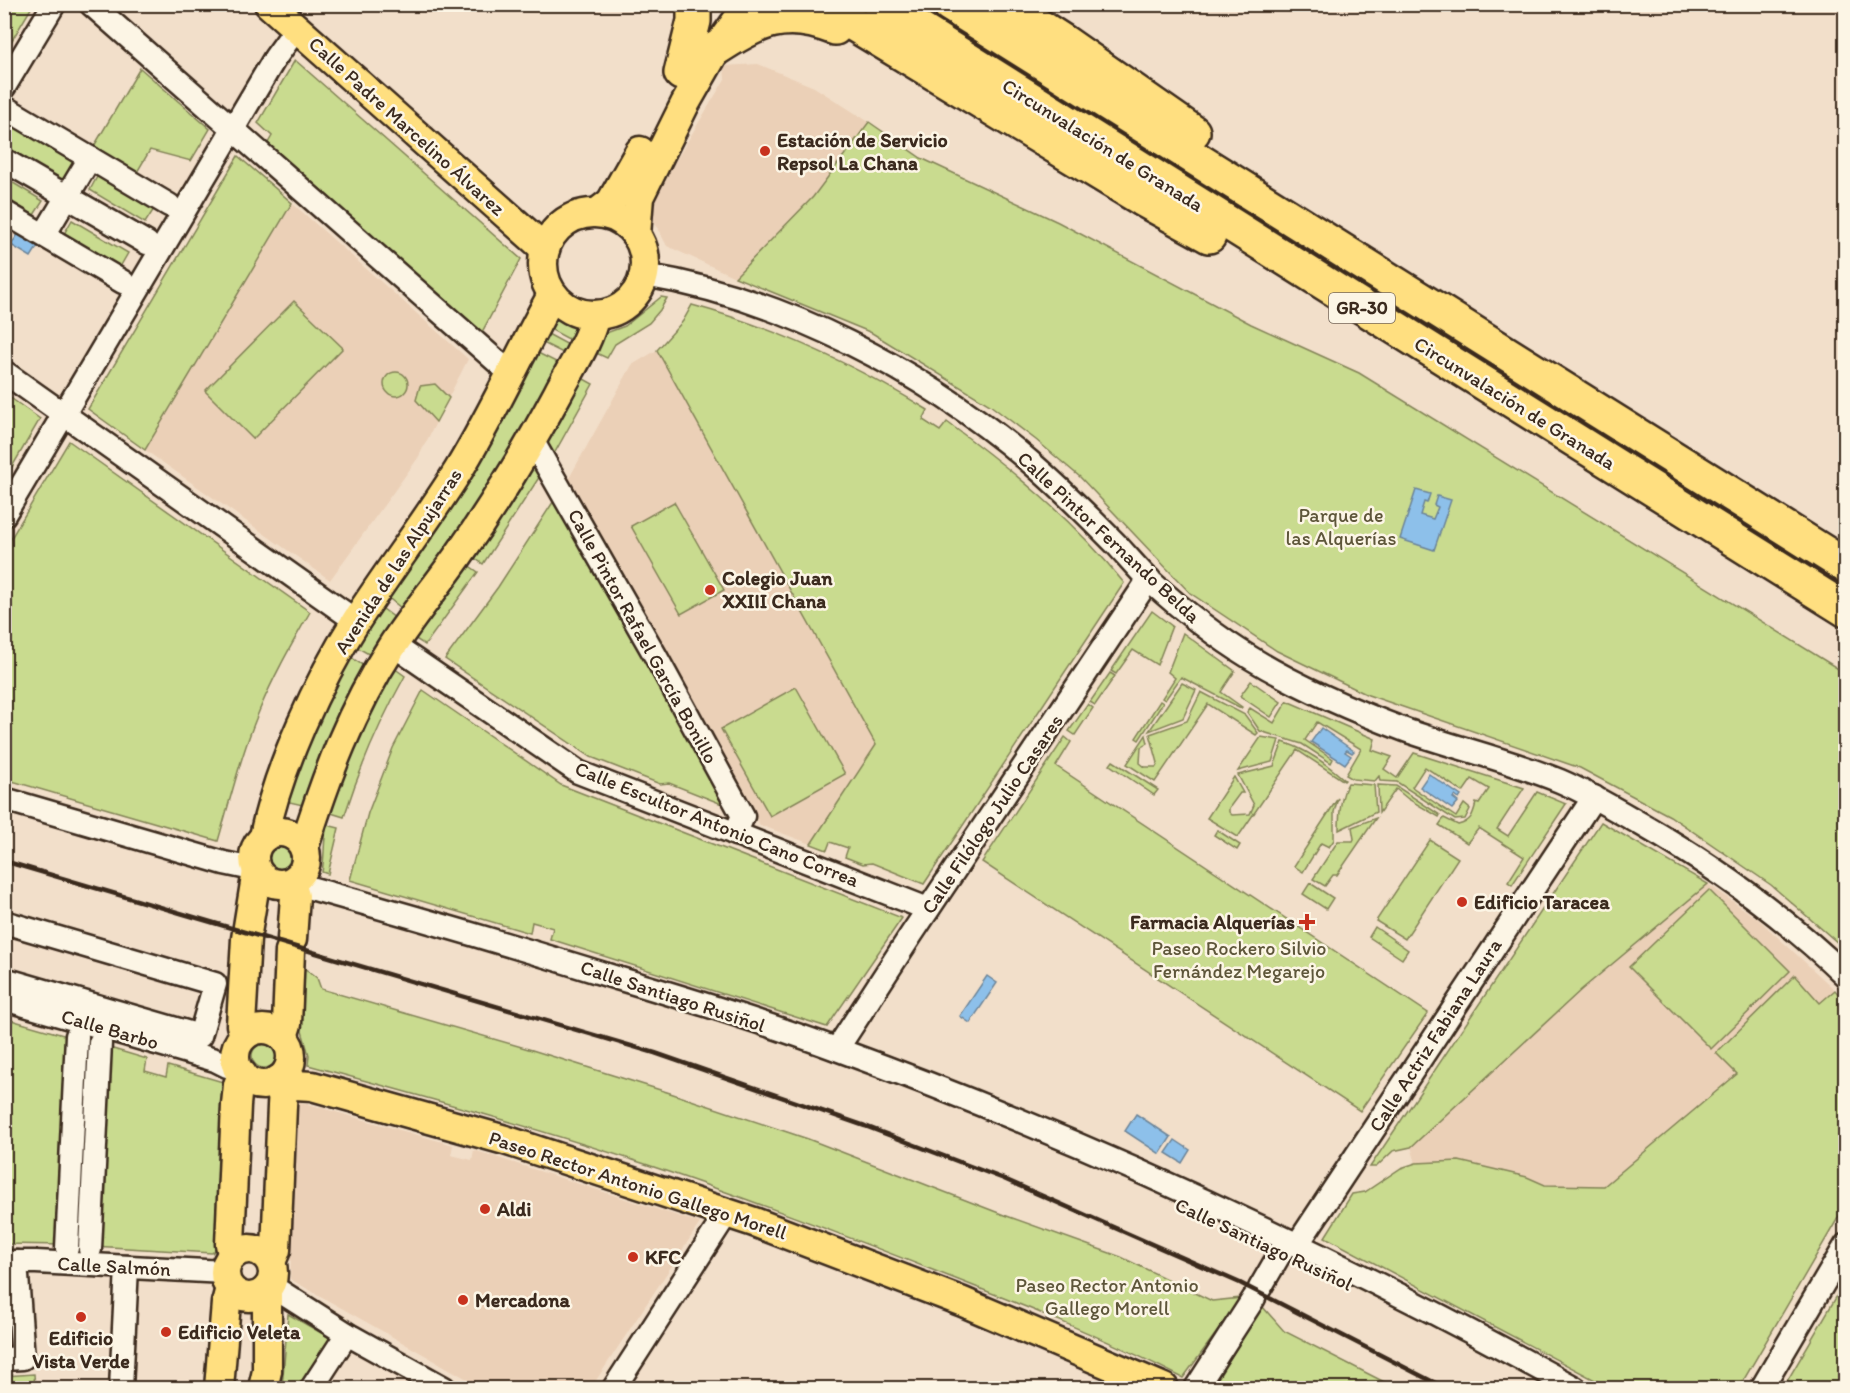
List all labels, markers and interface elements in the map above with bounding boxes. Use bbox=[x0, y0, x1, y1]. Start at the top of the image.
street label: Calle Padre Marcelino Álvarez bbox=[304, 31, 511, 221]
street label: Circunvalación de Granada bbox=[998, 73, 1209, 217]
place label: Estación de Servicio Repsol La Chana bbox=[777, 128, 948, 176]
marker: Estación de Servicio Repsol La Chana bbox=[758, 144, 772, 158]
road number: GR-30 bbox=[1329, 293, 1395, 323]
street label: Circunvalación de Granada bbox=[1410, 331, 1621, 475]
street label: Calle Pintor Fernando Belda bbox=[1013, 446, 1206, 628]
street label: Avenida de las Alpujarras bbox=[329, 464, 467, 658]
park label: Parque de las Alquerías bbox=[1286, 503, 1396, 550]
street label: Calle Pintor Rafael García Bonillo bbox=[563, 504, 723, 768]
place label: Colegio Juan XXIII Chana bbox=[722, 566, 833, 613]
marker: Colegio Juan XXIII Chana bbox=[703, 583, 717, 597]
street label: Calle Filólogo Julio Casares bbox=[916, 710, 1068, 918]
street label: Calle Escultor Antonio Cano Correa bbox=[572, 756, 863, 892]
place label: Edificio Taracea bbox=[1474, 890, 1610, 914]
marker: Edificio Taracea bbox=[1455, 895, 1469, 909]
place label: Farmacia Alquerías bbox=[1130, 910, 1295, 935]
marker: Farmacia Alquerías bbox=[1300, 915, 1314, 929]
street label: Calle Actriz Fabiana Laura bbox=[1363, 933, 1507, 1136]
park label: Paseo Rockero Silvio Fernández Megarejo bbox=[1152, 936, 1327, 983]
street label: Calle Santiago Rusiñol bbox=[577, 955, 769, 1037]
street label: Calle Barbo bbox=[59, 1004, 161, 1054]
street label: Paseo Rector Antonio Gallego Morell bbox=[486, 1125, 790, 1245]
street label: Calle Santiago Rusiñol bbox=[1171, 1192, 1357, 1296]
place label: Aldi bbox=[496, 1197, 531, 1221]
marker: Aldi bbox=[478, 1202, 492, 1216]
place label: KFC bbox=[645, 1245, 681, 1269]
marker: KFC bbox=[626, 1250, 640, 1264]
street label: Calle Salmón bbox=[57, 1251, 172, 1281]
park label: Paseo Rector Antonio Gallego Morell bbox=[1015, 1273, 1199, 1320]
place label: Mercadona bbox=[475, 1288, 570, 1312]
marker: Mercadona bbox=[456, 1293, 470, 1307]
marker: Edificio Vista Verde bbox=[74, 1310, 88, 1324]
place label: Edificio Veleta bbox=[178, 1320, 301, 1344]
marker: Edificio Veleta bbox=[159, 1325, 173, 1339]
place label: Edificio Vista Verde bbox=[32, 1326, 130, 1373]

